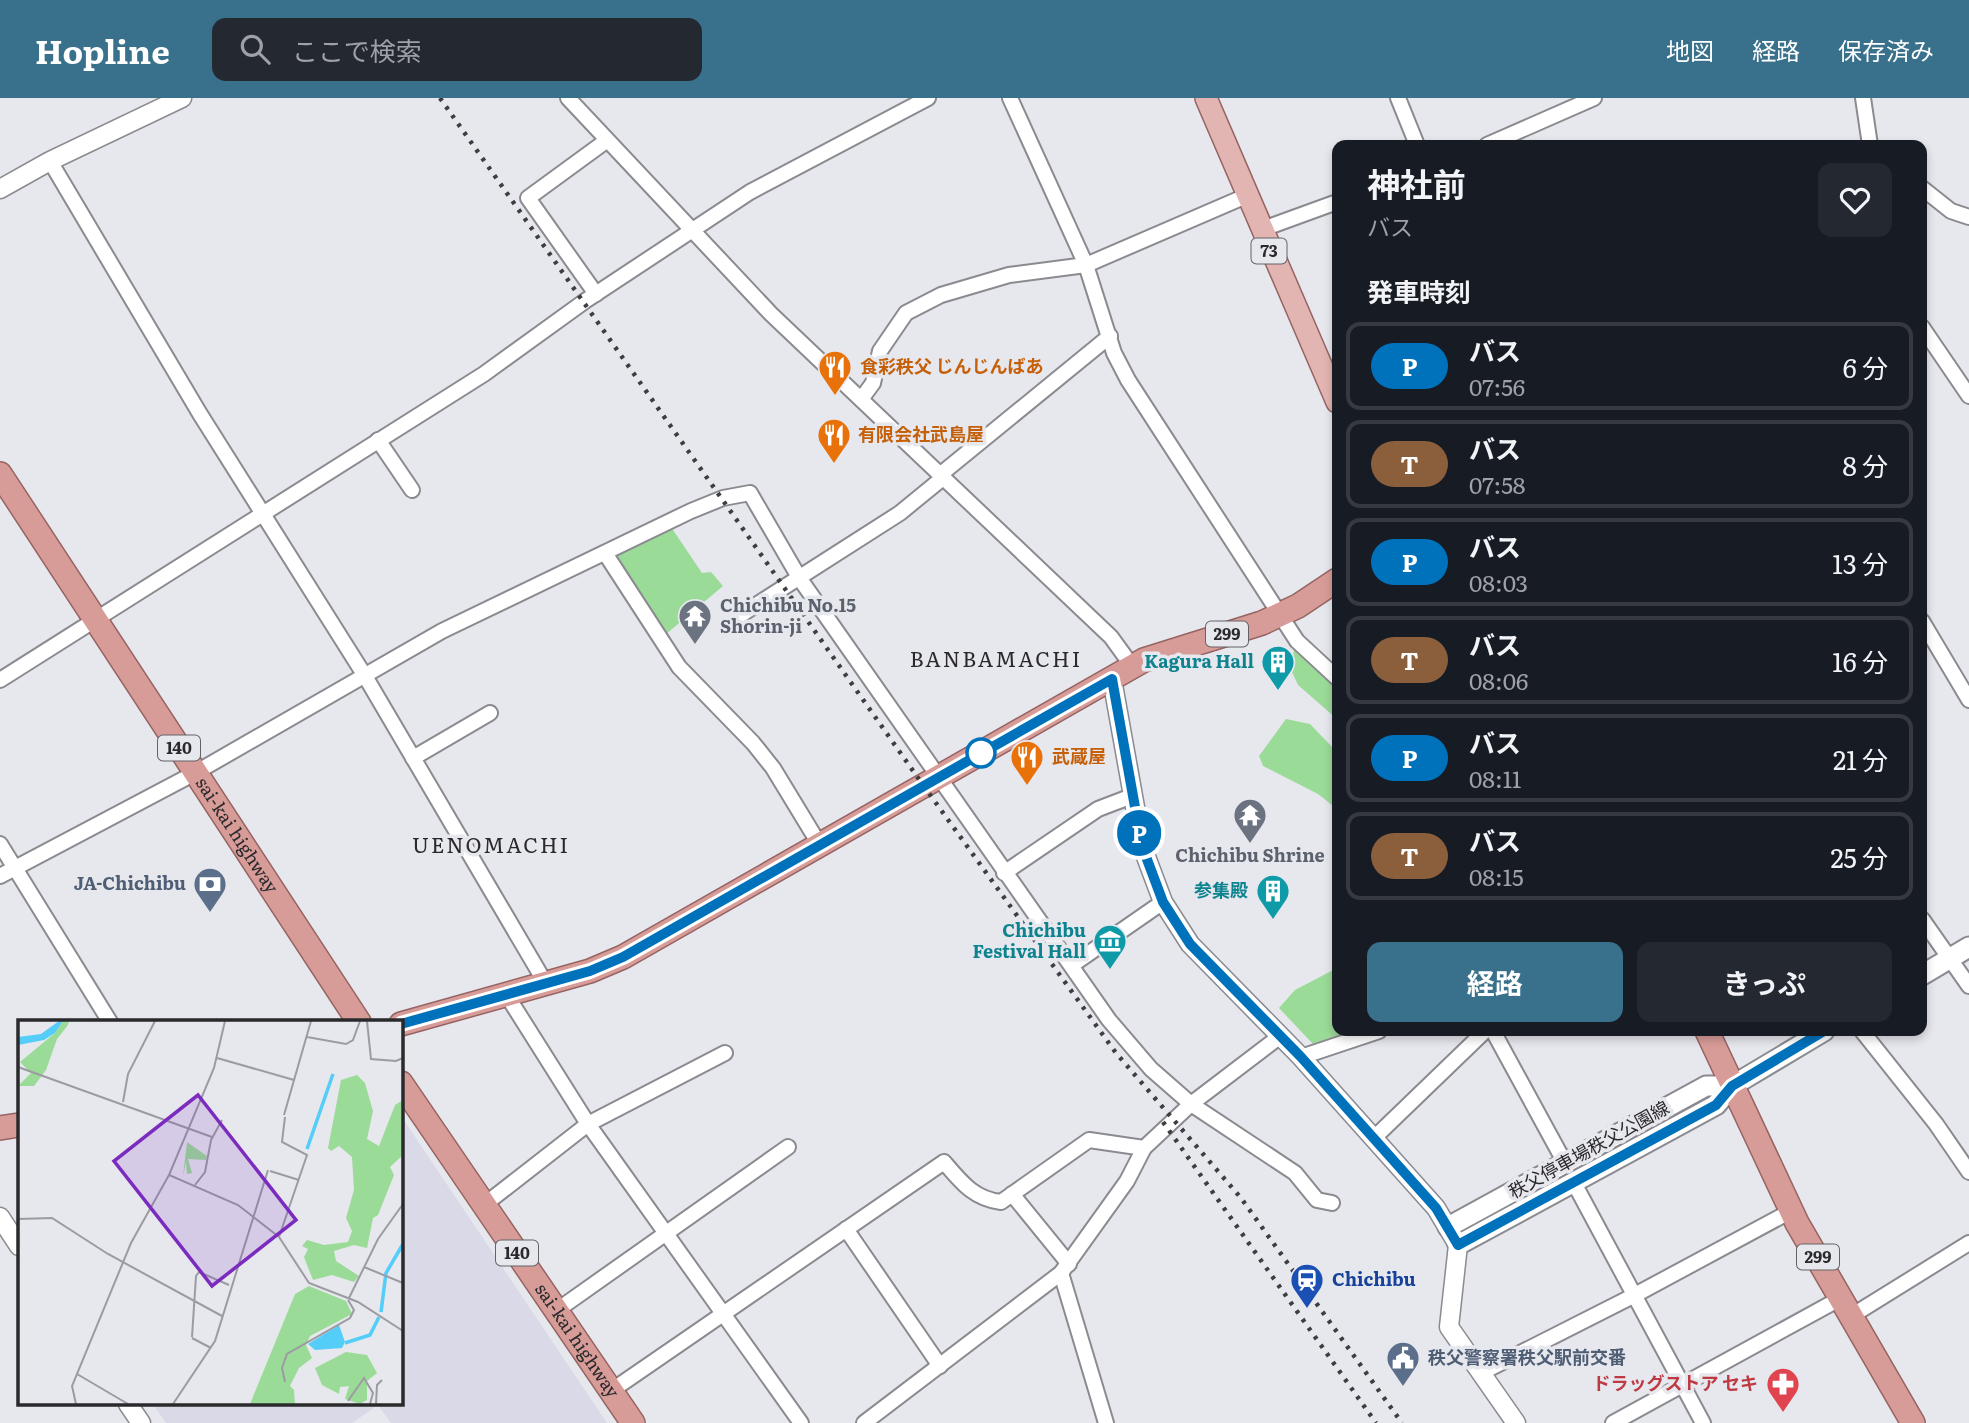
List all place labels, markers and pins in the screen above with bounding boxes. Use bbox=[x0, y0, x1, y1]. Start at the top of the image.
restaurant icon: 食彩秩父 じんじんばあ bbox=[816, 348, 854, 397]
place label: 食彩秩父 じんじんばあ bbox=[860, 352, 1044, 379]
restaurant icon: 有限会社武島屋 bbox=[815, 416, 853, 465]
place label: 有限会社武島屋 bbox=[858, 420, 984, 447]
place label: Chichibu No.15 Shorin-ji bbox=[720, 591, 856, 639]
temple icon: Chichibu No.15 Shorin-ji bbox=[676, 597, 714, 646]
building icon: Kagura Hall bbox=[1259, 643, 1297, 692]
place label: Kagura Hall bbox=[1144, 647, 1254, 674]
unlabelled marker bbox=[966, 738, 996, 768]
restaurant icon: 武蔵屋 bbox=[1008, 738, 1046, 787]
place label: 武蔵屋 bbox=[1052, 742, 1106, 769]
temple icon: Chichibu Shrine bbox=[1231, 796, 1269, 845]
place label: Chichibu Shrine bbox=[1175, 841, 1325, 868]
bank icon: JA-Chichibu bbox=[191, 865, 229, 914]
place label: JA-Chichibu bbox=[74, 869, 186, 896]
building icon: 参集殿 bbox=[1254, 872, 1292, 921]
place label: 参集殿 bbox=[1194, 876, 1248, 903]
place label: Chichibu Festival Hall bbox=[972, 916, 1086, 964]
museum icon: Chichibu Festival Hall bbox=[1091, 922, 1129, 971]
station icon: Chichibu bbox=[1288, 1261, 1326, 1310]
place label: Chichibu bbox=[1332, 1265, 1416, 1292]
public building icon: 秩父警察署秩父駅前交番 bbox=[1384, 1339, 1422, 1388]
place label: 秩父警察署秩父駅前交番 bbox=[1428, 1343, 1626, 1370]
pharmacy icon: ドラッグストア セキ bbox=[1764, 1365, 1802, 1414]
place label: ドラッグストア セキ bbox=[1592, 1369, 1758, 1396]

